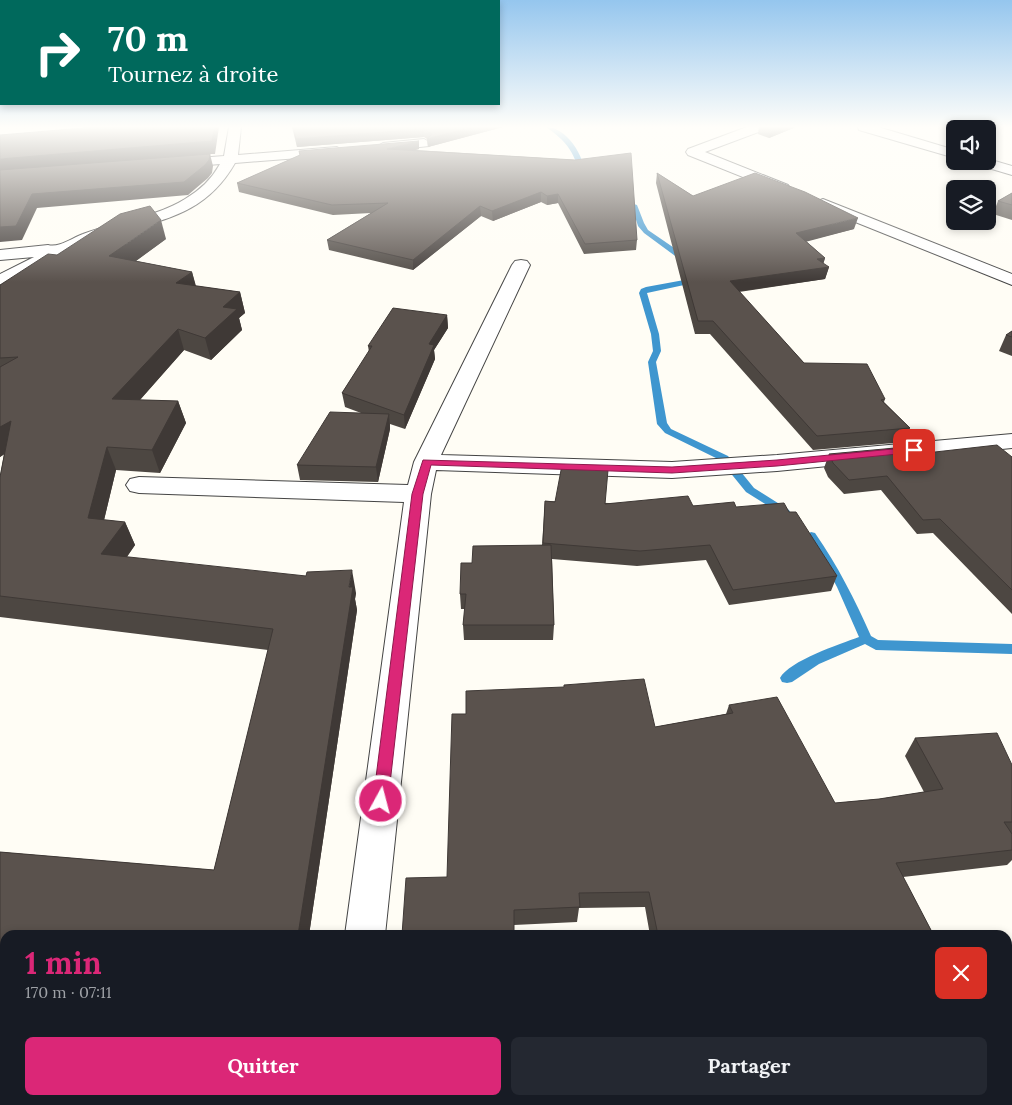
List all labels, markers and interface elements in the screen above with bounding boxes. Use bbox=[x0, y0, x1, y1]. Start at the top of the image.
text: 70 m bbox=[108, 16, 188, 61]
icon: right bbox=[25, 20, 90, 85]
text: Tournez à droite bbox=[108, 60, 278, 88]
map controls bbox=[946, 120, 996, 230]
button: sound bbox=[946, 120, 996, 170]
button: layers bbox=[946, 180, 996, 230]
pin bbox=[893, 429, 935, 471]
icon: arrive bbox=[900, 436, 928, 464]
position arrow bbox=[354, 774, 406, 826]
text: 1 min bbox=[25, 944, 102, 982]
button: close bbox=[935, 947, 987, 999]
text: 170 m · 07:11 bbox=[25, 982, 112, 1002]
button: Quitter bbox=[25, 1037, 501, 1095]
button: Partager bbox=[511, 1037, 987, 1095]

